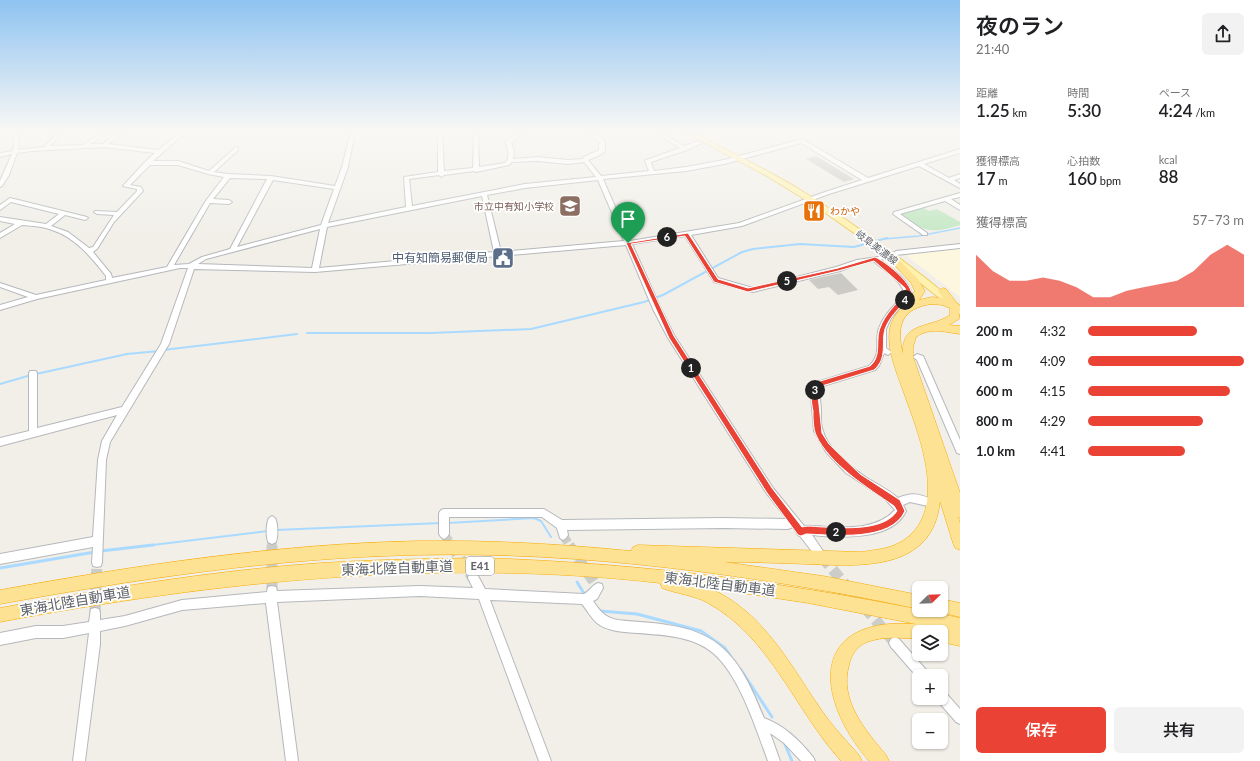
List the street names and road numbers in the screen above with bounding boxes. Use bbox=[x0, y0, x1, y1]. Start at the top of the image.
street label: 岐阜美濃線 bbox=[853, 227, 901, 267]
street label: 東海北陸自動車道 bbox=[341, 557, 453, 578]
road number: E41 bbox=[466, 557, 494, 575]
street label: 東海北陸自動車道 bbox=[663, 568, 777, 599]
street label: 東海北陸自動車道 bbox=[18, 582, 132, 619]

